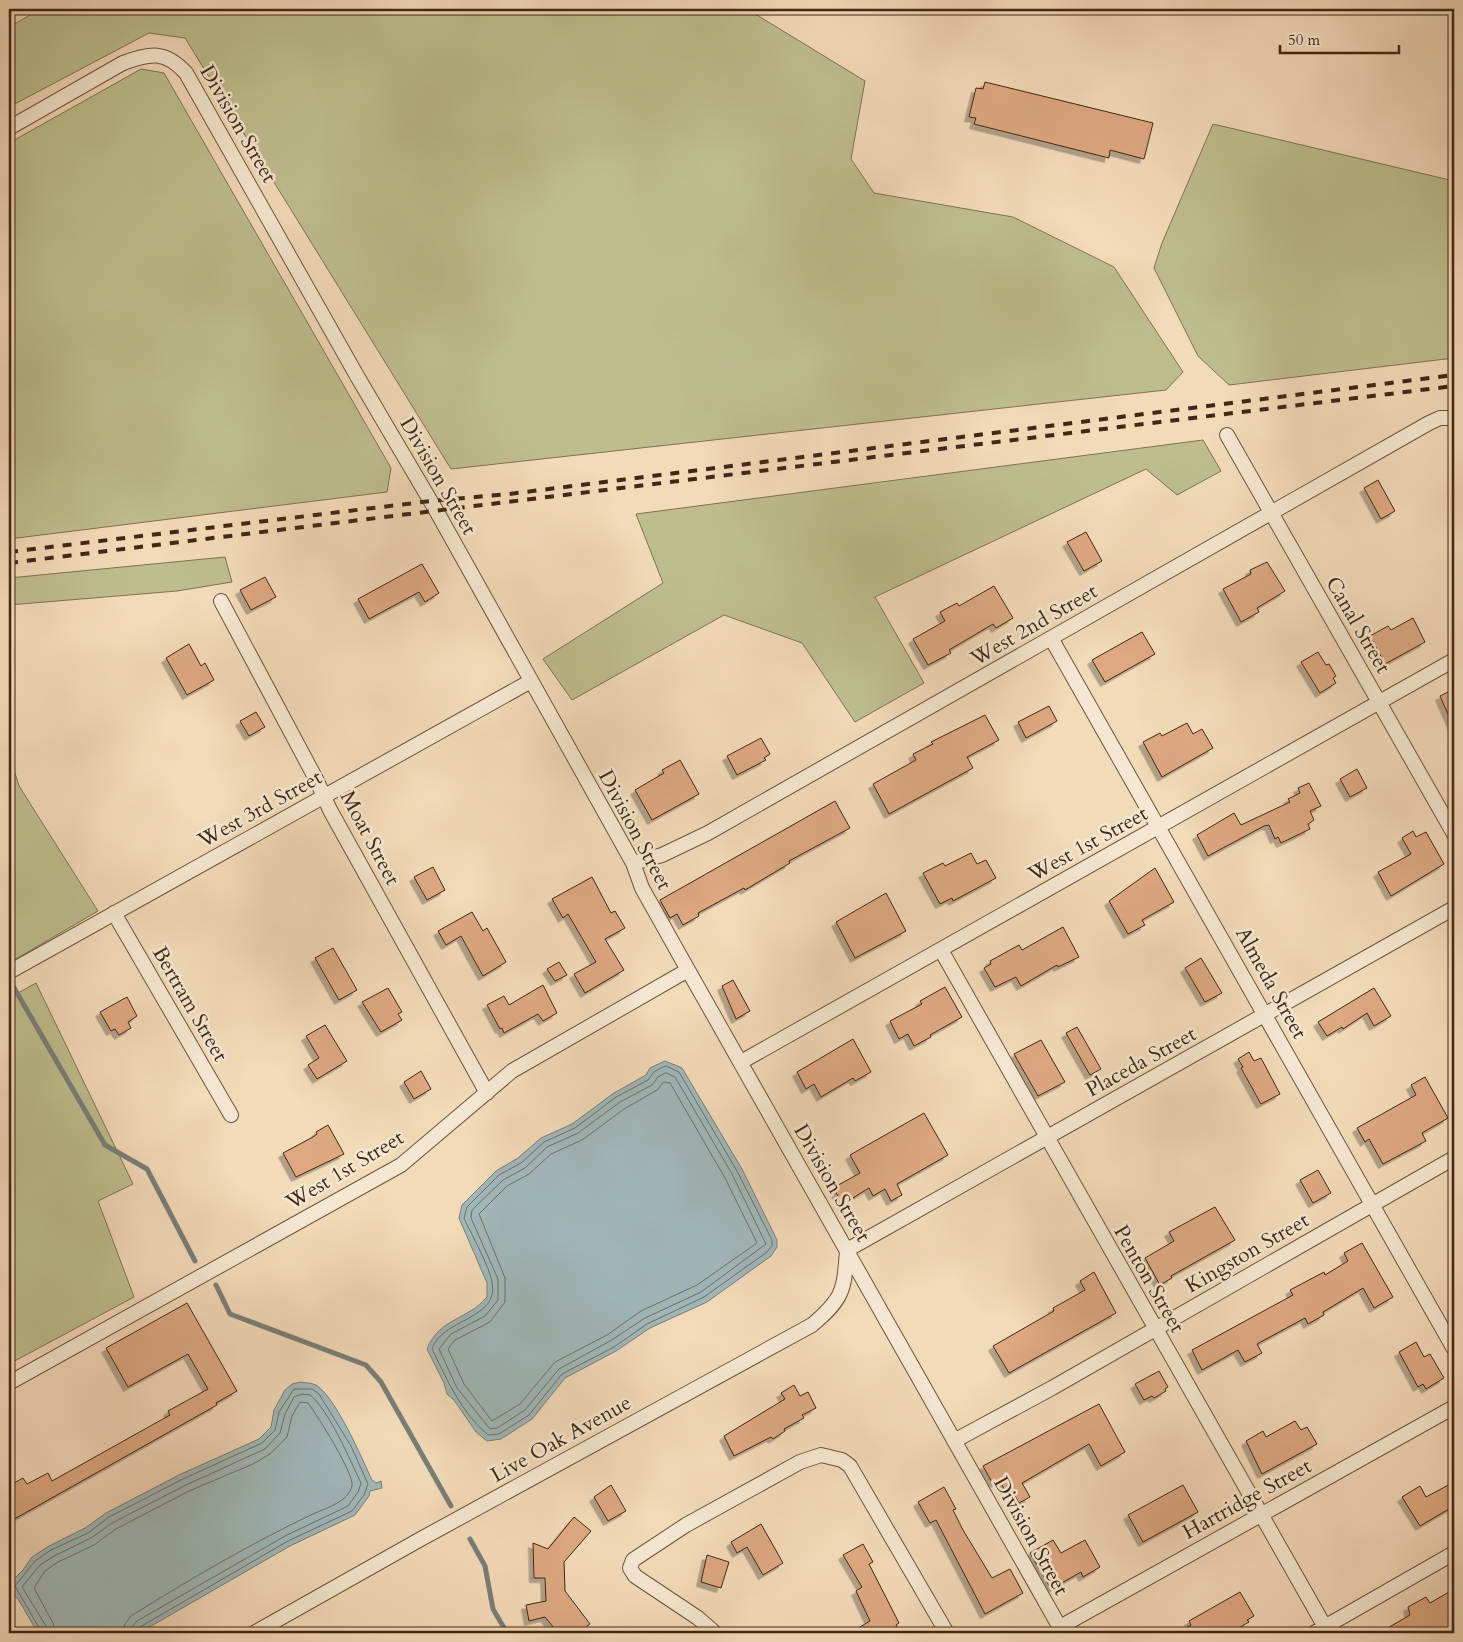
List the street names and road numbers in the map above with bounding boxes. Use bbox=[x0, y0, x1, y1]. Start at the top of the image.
street label: Division Street bbox=[192, 60, 284, 189]
street label: Division Street bbox=[392, 412, 484, 541]
street label: Canal Street bbox=[1319, 571, 1398, 679]
street label: West 2nd Street bbox=[964, 577, 1103, 674]
street label: West 3rd Street bbox=[192, 763, 328, 856]
street label: Division Street bbox=[591, 765, 679, 895]
street label: Moat Street bbox=[333, 786, 407, 891]
street label: West 1st Street bbox=[1022, 799, 1153, 889]
street label: Almeda Street bbox=[1228, 922, 1314, 1045]
street label: Bertram Street bbox=[145, 941, 235, 1067]
street label: Placeda Street bbox=[1080, 1019, 1202, 1104]
street label: Division Street bbox=[786, 1119, 878, 1248]
street label: West 1st Street bbox=[280, 1123, 410, 1217]
street label: Kingston Street bbox=[1180, 1206, 1314, 1300]
street label: Penton Street bbox=[1106, 1220, 1192, 1339]
street label: Live Oak Avenue bbox=[485, 1388, 637, 1490]
street label: Hartridge Street bbox=[1177, 1451, 1317, 1546]
street label: Division Street bbox=[986, 1471, 1076, 1601]

